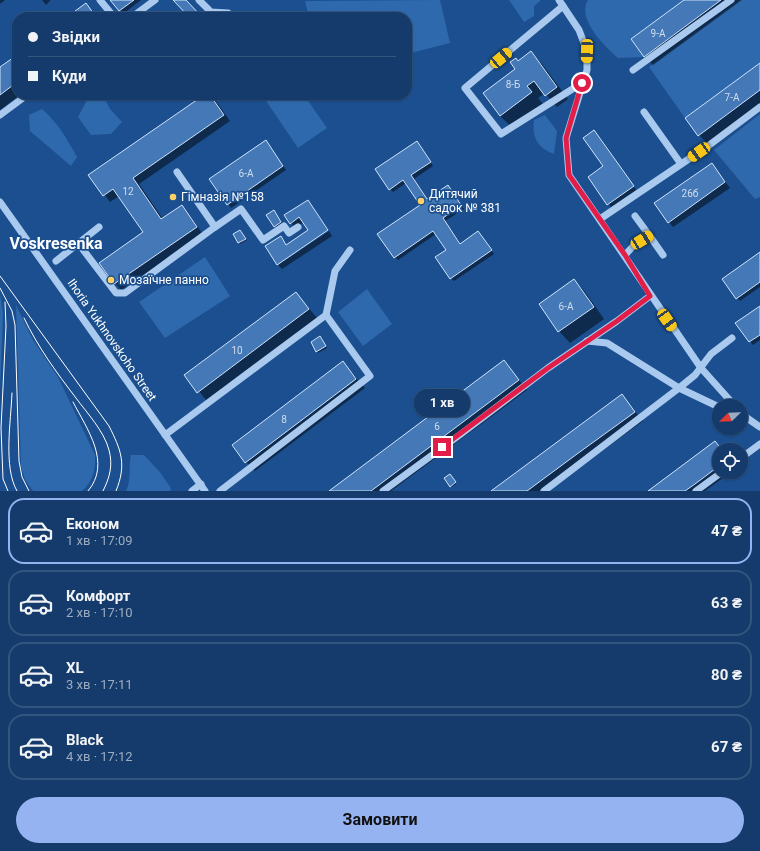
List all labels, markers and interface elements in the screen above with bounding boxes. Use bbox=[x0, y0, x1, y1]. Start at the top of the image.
text: Звідки bbox=[52, 28, 100, 46]
house number: 9-А bbox=[651, 28, 666, 39]
car bbox=[581, 39, 593, 63]
car bbox=[488, 46, 514, 70]
text: Куди bbox=[52, 67, 86, 85]
route start bbox=[573, 74, 591, 92]
house number: 8-Б bbox=[506, 79, 520, 90]
house number: 7-А bbox=[725, 92, 740, 103]
car bbox=[686, 140, 712, 164]
house number: 6-А bbox=[239, 168, 254, 179]
house number: 12 bbox=[122, 186, 134, 197]
place label: Дитячий садок № 381 bbox=[429, 187, 501, 215]
house number: 26б bbox=[682, 188, 699, 199]
place label: Гімназія №158 bbox=[181, 190, 264, 204]
marker: Гімназія №158 bbox=[168, 192, 178, 202]
marker: Дитячий садок № 381 bbox=[416, 196, 426, 206]
car bbox=[629, 229, 655, 251]
district label: Voskresenka bbox=[9, 234, 103, 253]
place label: Мозаїчне панно bbox=[119, 273, 209, 287]
marker: Мозаїчне панно bbox=[106, 275, 116, 285]
street label: Ihoria Yukhnovskoho Street bbox=[64, 276, 160, 404]
house number: 6-А bbox=[559, 301, 574, 312]
car bbox=[655, 307, 679, 333]
house number: 10 bbox=[231, 345, 243, 356]
callout: 1 хв bbox=[414, 389, 470, 417]
text: 1 хв bbox=[430, 395, 454, 410]
north arrow bbox=[712, 399, 748, 435]
map controls bbox=[712, 399, 748, 479]
house number: 8 bbox=[281, 414, 287, 425]
house number: 6 bbox=[434, 421, 440, 432]
route end bbox=[433, 438, 451, 456]
button: locate bbox=[712, 443, 748, 479]
icon: car bbox=[18, 513, 54, 549]
text: Економ bbox=[66, 515, 119, 533]
text: 47 ₴ bbox=[711, 522, 742, 540]
text: 1 хв · 17:09 bbox=[66, 533, 133, 548]
icon: car bbox=[18, 585, 54, 621]
text: Комфорт bbox=[66, 587, 130, 605]
text: 63 ₴ bbox=[711, 594, 742, 612]
text: 2 хв · 17:10 bbox=[66, 605, 133, 620]
icon: car bbox=[18, 657, 54, 693]
text: XL bbox=[66, 659, 84, 677]
text: 80 ₴ bbox=[711, 666, 742, 684]
text: 3 хв · 17:11 bbox=[66, 677, 133, 692]
icon: car bbox=[18, 729, 54, 765]
text: Black bbox=[66, 731, 103, 749]
text: 67 ₴ bbox=[711, 738, 742, 756]
text: 4 хв · 17:12 bbox=[66, 749, 133, 764]
button: Замовити bbox=[16, 797, 744, 843]

